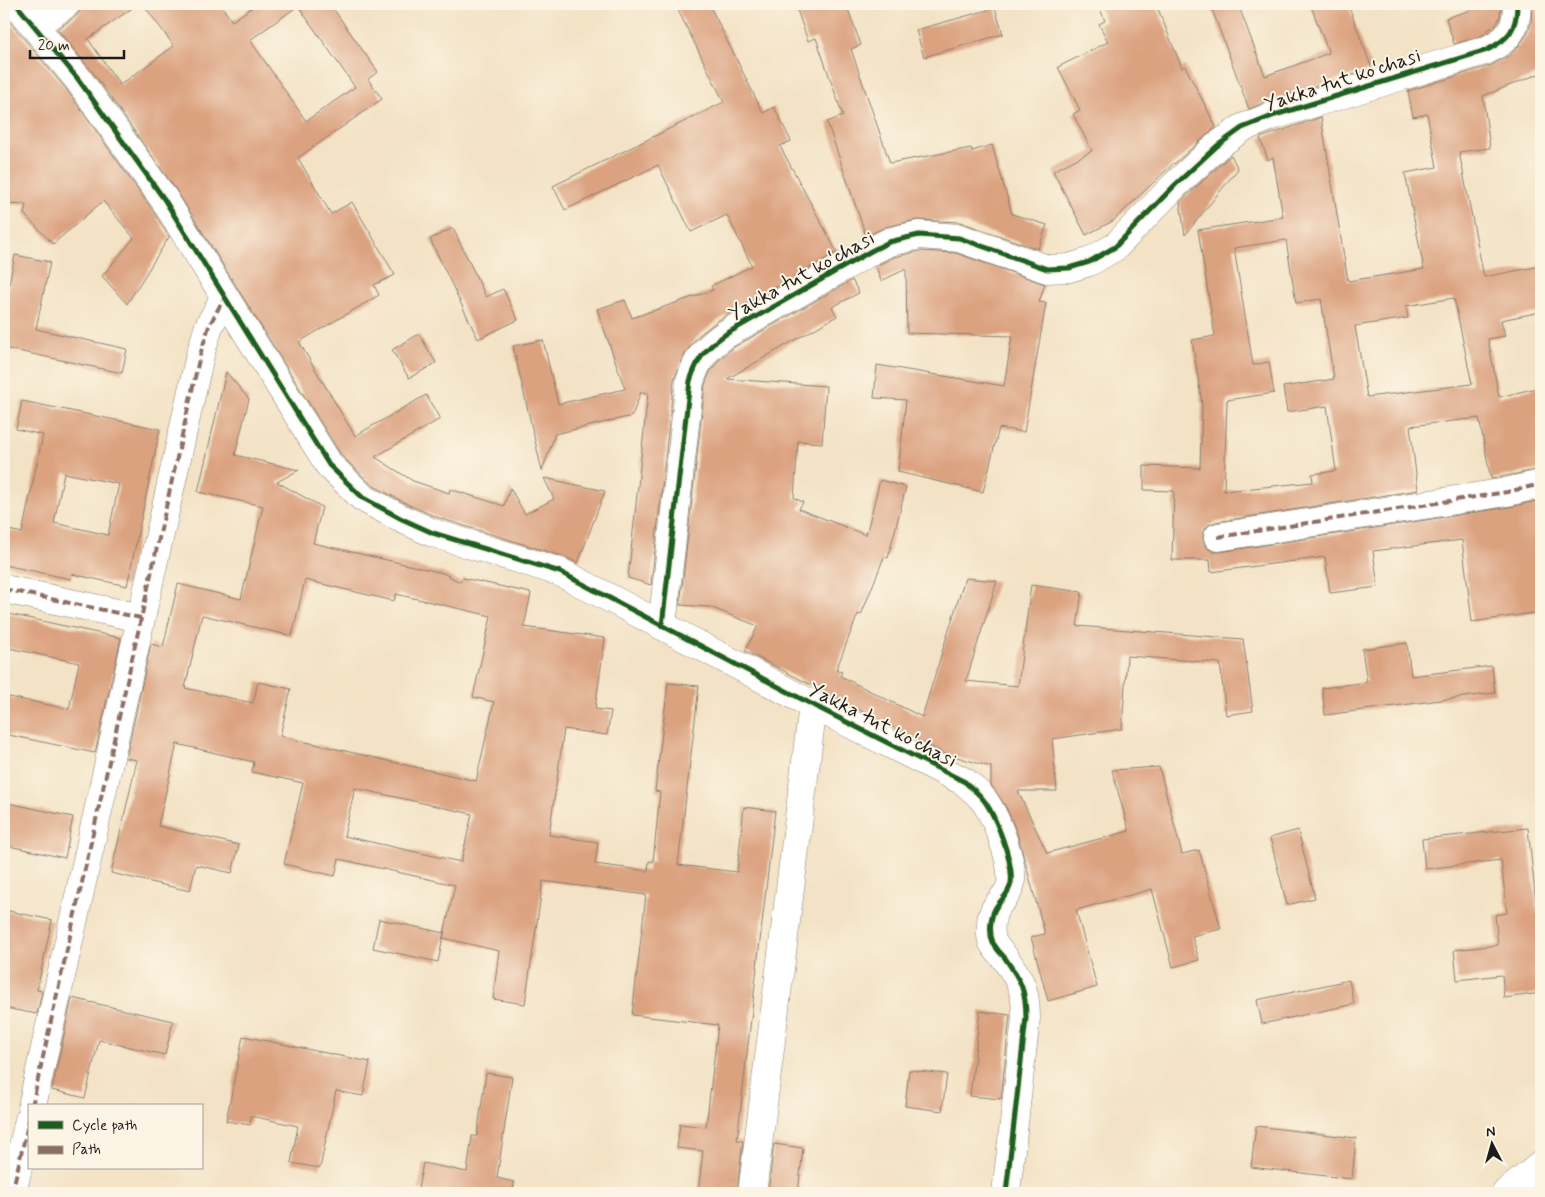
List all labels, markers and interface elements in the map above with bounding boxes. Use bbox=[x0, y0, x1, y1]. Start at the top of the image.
scale bar bbox=[30, 28, 124, 60]
text: 20 m bbox=[38, 36, 70, 56]
street label: Yakka tut koʻchasi bbox=[1261, 42, 1424, 119]
street label: Yakka tut koʻchasi bbox=[724, 225, 880, 328]
street label: Yakka tut koʻchasi bbox=[803, 676, 961, 774]
legend bbox=[28, 1104, 202, 1170]
text: Cycle path bbox=[72, 1116, 137, 1136]
north arrow bbox=[1468, 1120, 1518, 1170]
text: N bbox=[1485, 1123, 1496, 1142]
text: Path bbox=[72, 1140, 101, 1160]

